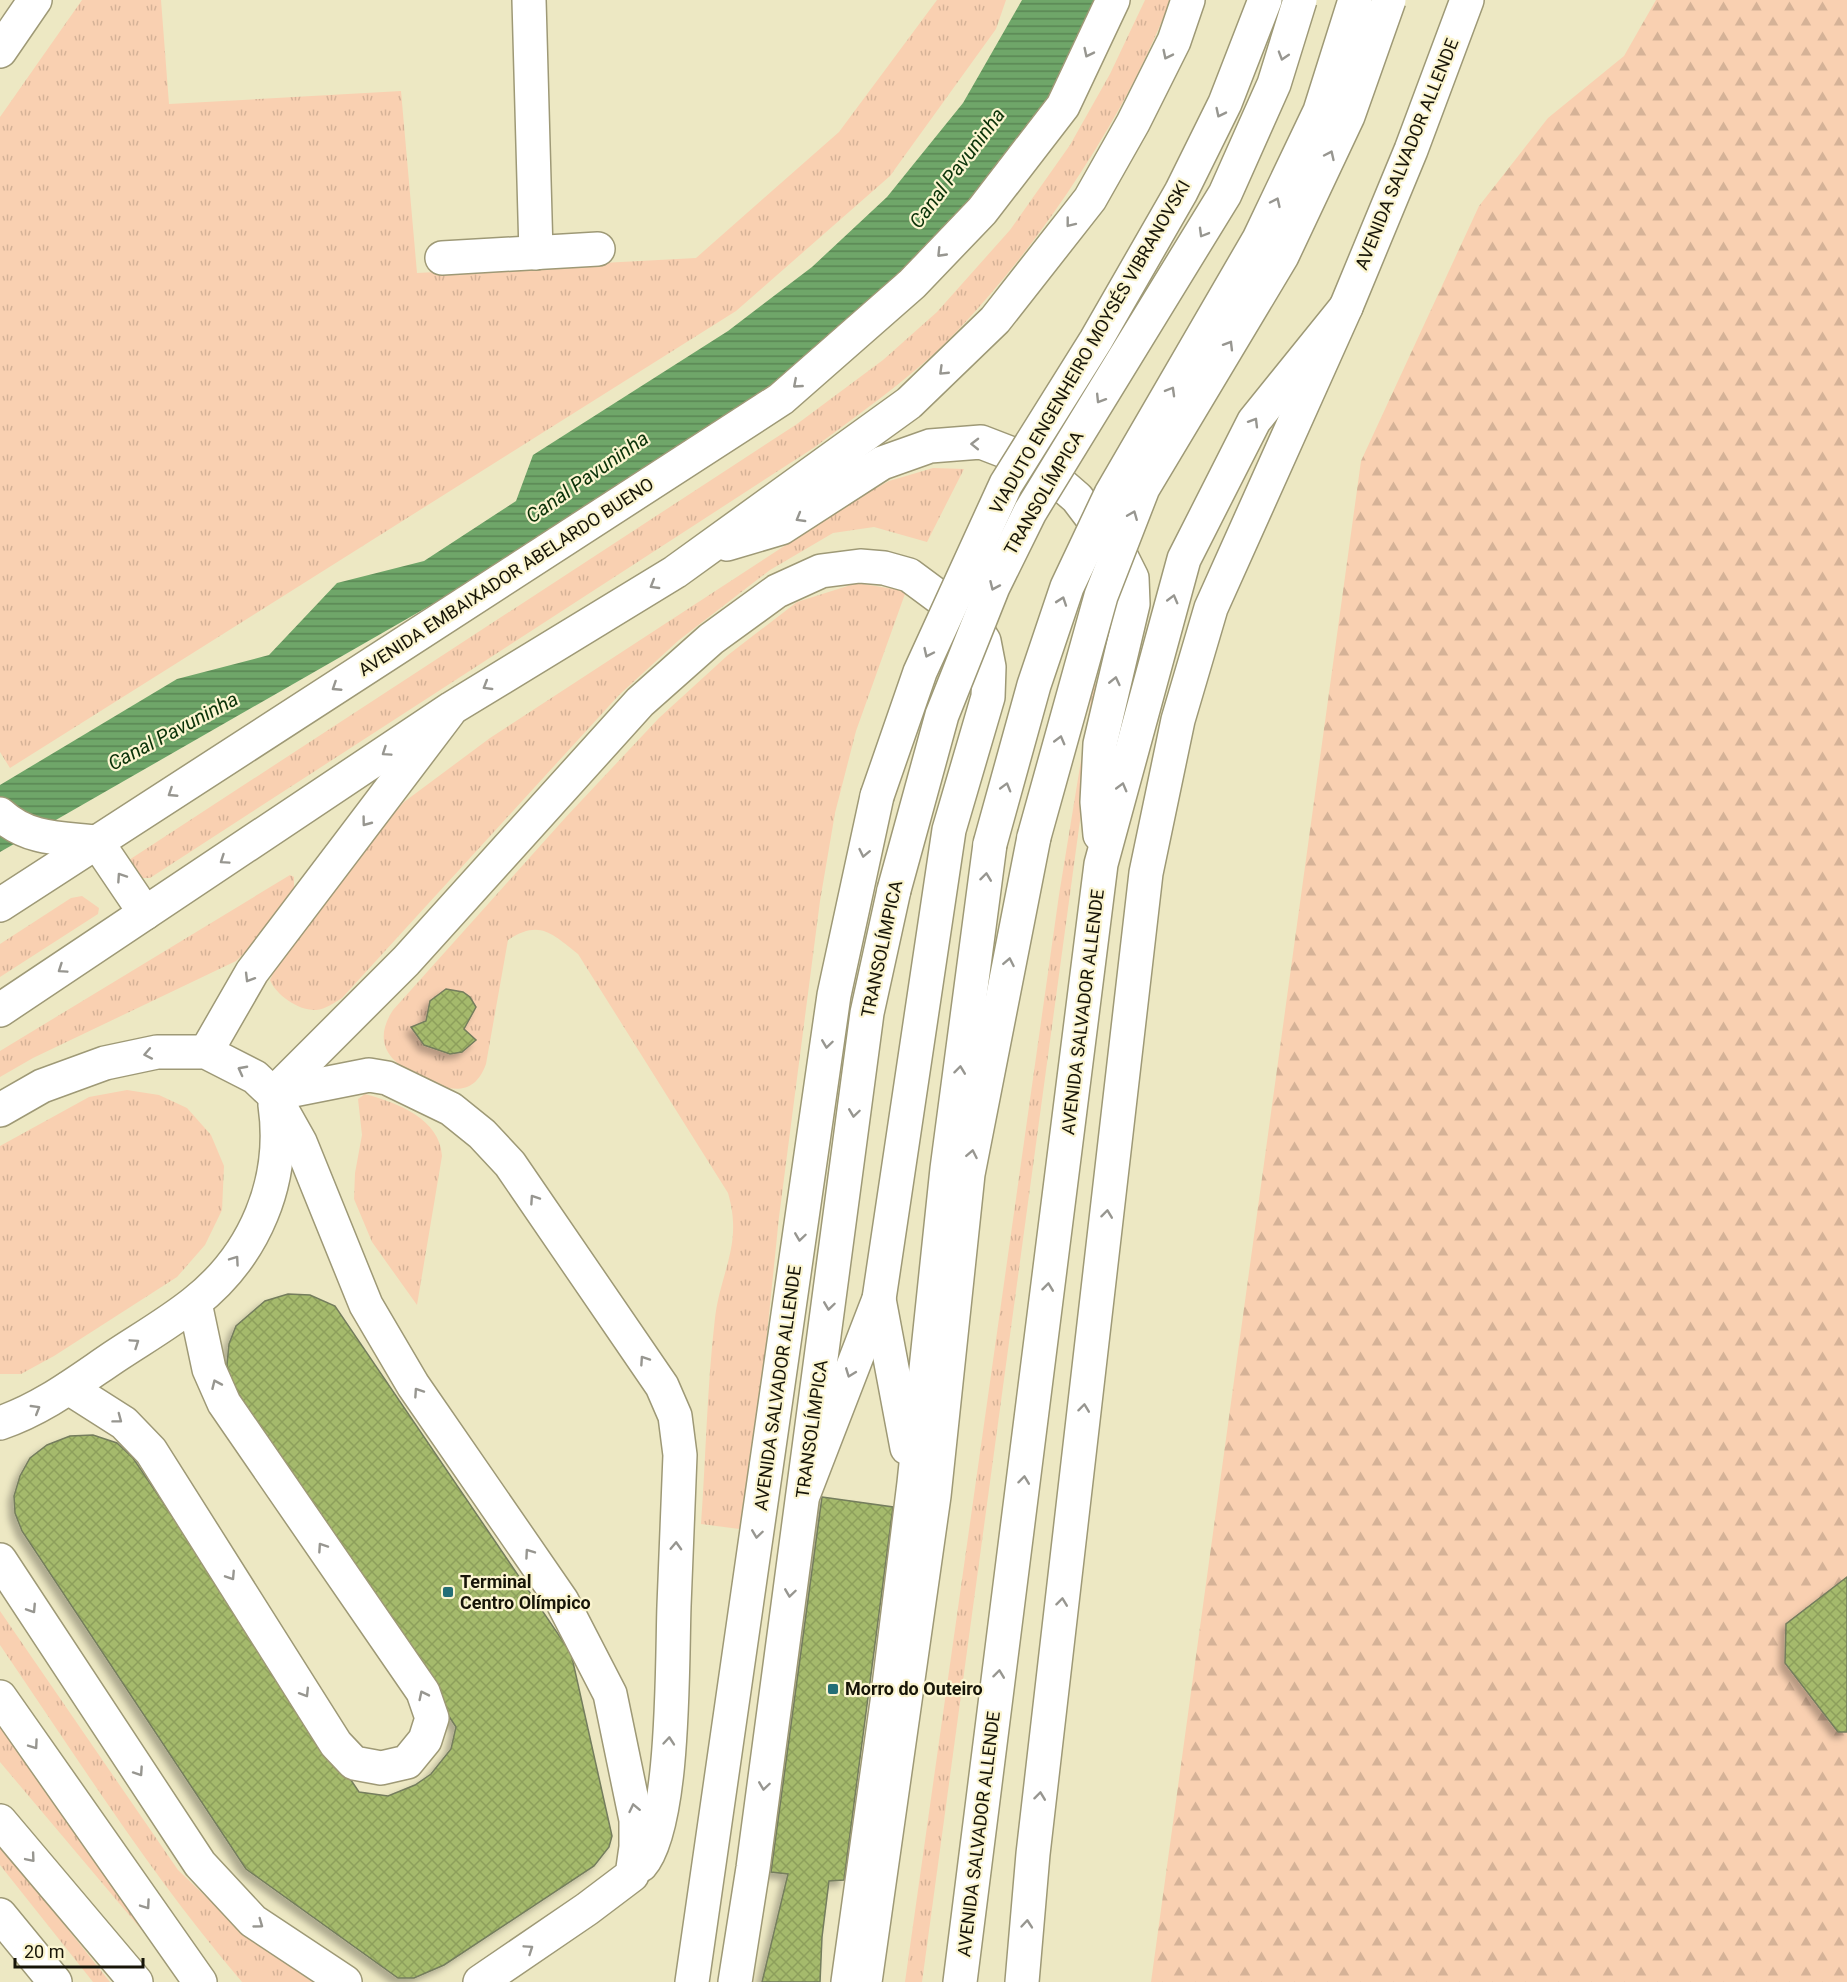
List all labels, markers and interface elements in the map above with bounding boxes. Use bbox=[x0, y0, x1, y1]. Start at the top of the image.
street label: AVENIDA SALVADOR ALLENDE bbox=[1350, 35, 1463, 272]
one-way arrow bbox=[1084, 46, 1096, 57]
one-way arrow bbox=[1163, 48, 1174, 59]
one-way arrow bbox=[1278, 50, 1290, 61]
water label: Canal Pavuninha bbox=[904, 103, 1010, 233]
one-way arrow bbox=[1216, 106, 1228, 117]
one-way arrow bbox=[1322, 150, 1334, 161]
street label: VIADUTO ENGENHEIRO MOYSÉS VIBRANOVSKI bbox=[985, 176, 1194, 517]
one-way arrow bbox=[1269, 198, 1281, 209]
one-way arrow bbox=[1067, 217, 1078, 228]
one-way arrow bbox=[1198, 227, 1210, 237]
one-way arrow bbox=[938, 246, 949, 257]
one-way arrow bbox=[1221, 341, 1233, 351]
one-way arrow bbox=[940, 363, 951, 374]
one-way arrow bbox=[793, 377, 804, 388]
one-way arrow bbox=[1164, 387, 1176, 397]
one-way arrow bbox=[1096, 392, 1107, 403]
one-way arrow bbox=[1247, 418, 1258, 428]
water label: Canal Pavuninha bbox=[521, 426, 653, 528]
street label: TRANSOLÍMPICA bbox=[1000, 427, 1088, 558]
one-way arrow bbox=[971, 438, 980, 450]
street label: AVENIDA EMBAIXADOR ABELARDO BUENO bbox=[354, 473, 657, 680]
one-way arrow bbox=[796, 510, 806, 522]
one-way arrow bbox=[1126, 510, 1138, 521]
one-way arrow bbox=[650, 577, 660, 589]
one-way arrow bbox=[989, 580, 1001, 591]
one-way arrow bbox=[1166, 594, 1179, 604]
one-way arrow bbox=[1055, 596, 1068, 607]
one-way arrow bbox=[924, 647, 936, 658]
one-way arrow bbox=[1107, 677, 1120, 687]
one-way arrow bbox=[483, 679, 493, 691]
one-way arrow bbox=[332, 680, 342, 692]
water label: Canal Pavuninha bbox=[104, 687, 242, 775]
one-way arrow bbox=[1053, 735, 1066, 745]
one-way arrow bbox=[382, 745, 393, 756]
one-way arrow bbox=[998, 782, 1011, 792]
one-way arrow bbox=[1115, 782, 1128, 792]
one-way arrow bbox=[168, 786, 179, 797]
one-way arrow bbox=[362, 815, 373, 826]
one-way arrow bbox=[859, 848, 872, 858]
one-way arrow bbox=[219, 853, 230, 864]
one-way arrow bbox=[979, 872, 991, 881]
one-way arrow bbox=[117, 873, 128, 884]
street label: TRANSOLÍMPICA bbox=[857, 878, 906, 1019]
street label: AVENIDA SALVADOR ALLENDE bbox=[1057, 888, 1108, 1136]
one-way arrow bbox=[1002, 957, 1015, 967]
one-way arrow bbox=[57, 961, 68, 972]
one-way arrow bbox=[245, 972, 257, 982]
one-way arrow bbox=[821, 1039, 833, 1049]
one-way arrow bbox=[143, 1047, 153, 1060]
one-way arrow bbox=[238, 1066, 248, 1077]
one-way arrow bbox=[954, 1066, 966, 1075]
one-way arrow bbox=[849, 1108, 861, 1117]
one-way arrow bbox=[965, 1149, 978, 1159]
one-way arrow bbox=[530, 1194, 541, 1205]
one-way arrow bbox=[1100, 1210, 1113, 1219]
one-way arrow bbox=[794, 1233, 806, 1242]
one-way arrow bbox=[228, 1256, 239, 1267]
street label: AVENIDA SALVADOR ALLENDE bbox=[750, 1264, 805, 1512]
one-way arrow bbox=[1041, 1282, 1054, 1292]
one-way arrow bbox=[823, 1301, 835, 1310]
one-way arrow bbox=[128, 1339, 139, 1350]
one-way arrow bbox=[640, 1355, 651, 1366]
street label: TRANSOLÍMPICA bbox=[791, 1358, 832, 1499]
one-way arrow bbox=[845, 1367, 857, 1378]
one-way arrow bbox=[211, 1379, 223, 1390]
one-way arrow bbox=[414, 1388, 425, 1399]
one-way arrow bbox=[30, 1404, 40, 1416]
one-way arrow bbox=[1078, 1404, 1090, 1413]
one-way arrow bbox=[112, 1411, 123, 1422]
one-way arrow bbox=[1017, 1476, 1029, 1485]
one-way arrow bbox=[752, 1530, 764, 1539]
one-way arrow bbox=[670, 1541, 682, 1550]
one-way arrow bbox=[318, 1543, 329, 1554]
one-way arrow bbox=[525, 1549, 536, 1560]
one-way arrow bbox=[224, 1570, 235, 1581]
place label: Terminal Centro Olímpico bbox=[460, 1571, 591, 1613]
marker: Terminal Centro Olímpico bbox=[441, 1585, 455, 1599]
one-way arrow bbox=[785, 1588, 797, 1598]
one-way arrow bbox=[1055, 1597, 1068, 1606]
one-way arrow bbox=[25, 1603, 36, 1614]
one-way arrow bbox=[992, 1669, 1005, 1679]
place label: Morro do Outeiro bbox=[845, 1678, 983, 1699]
marker: Morro do Outeiro bbox=[826, 1682, 840, 1696]
one-way arrow bbox=[297, 1687, 309, 1697]
one-way arrow bbox=[419, 1691, 431, 1702]
street label: AVENIDA SALVADOR ALLENDE bbox=[953, 1710, 1004, 1958]
one-way arrow bbox=[662, 1736, 675, 1745]
one-way arrow bbox=[27, 1739, 38, 1750]
one-way arrow bbox=[132, 1765, 143, 1776]
one-way arrow bbox=[758, 1782, 771, 1791]
one-way arrow bbox=[1033, 1791, 1045, 1800]
one-way arrow bbox=[628, 1803, 641, 1813]
one-way arrow bbox=[24, 1851, 35, 1862]
one-way arrow bbox=[139, 1898, 150, 1909]
one-way arrow bbox=[252, 1917, 263, 1928]
one-way arrow bbox=[1020, 1919, 1033, 1928]
scale bar bbox=[15, 1931, 142, 1969]
text: 20 m bbox=[24, 1941, 64, 1962]
one-way arrow bbox=[522, 1945, 533, 1956]

